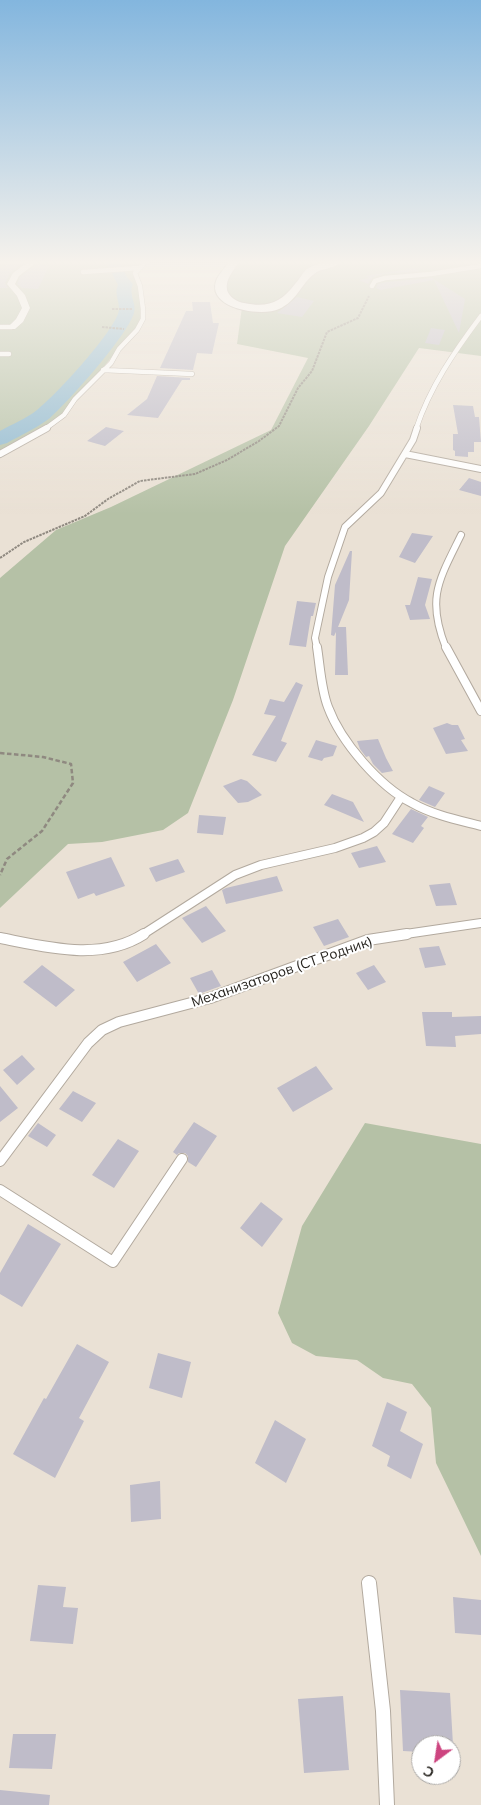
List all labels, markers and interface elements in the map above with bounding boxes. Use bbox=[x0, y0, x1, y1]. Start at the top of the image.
street label: Механизаторов (СТ Родник) bbox=[189, 933, 375, 1011]
north arrow bbox=[411, 1735, 461, 1785]
text: С bbox=[420, 1762, 438, 1782]

